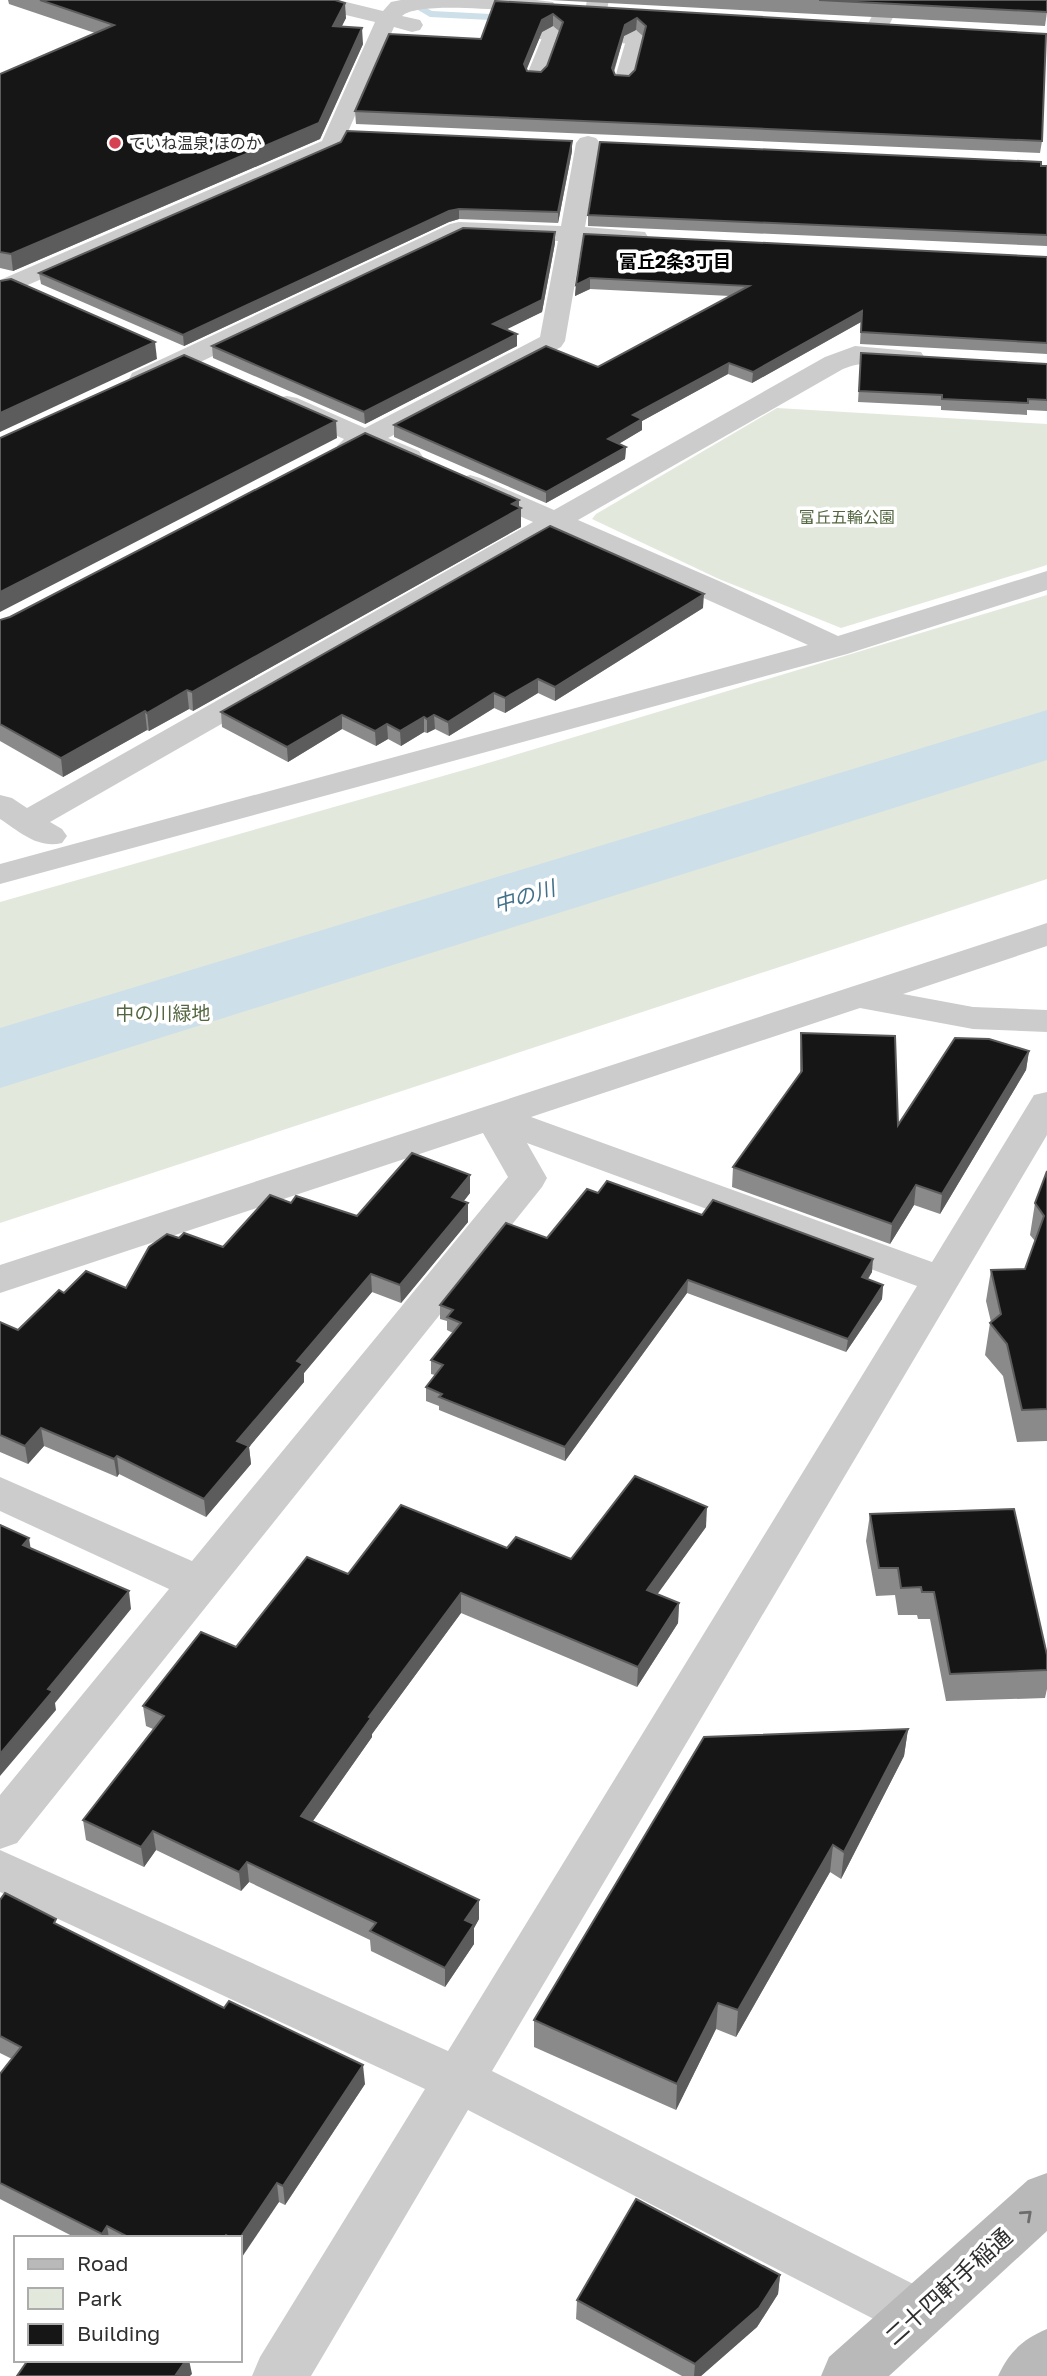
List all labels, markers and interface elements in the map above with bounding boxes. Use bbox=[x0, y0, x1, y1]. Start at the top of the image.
place label: ていね温泉;ほのか bbox=[129, 133, 262, 153]
marker: ていね温泉;ほのか bbox=[107, 135, 123, 151]
district label: 富丘2条3丁目 bbox=[619, 250, 731, 272]
park label: 富丘五輪公園 bbox=[799, 507, 895, 527]
water label: 中の川 bbox=[490, 874, 560, 918]
park label: 中の川緑地 bbox=[115, 1001, 211, 1024]
one-way arrow bbox=[1019, 2211, 1032, 2223]
street label: 二十四軒手稲通 bbox=[879, 2222, 1017, 2350]
legend bbox=[14, 2236, 242, 2362]
text: Road bbox=[77, 2250, 128, 2276]
text: Park bbox=[77, 2285, 123, 2311]
text: Building bbox=[77, 2320, 160, 2346]

